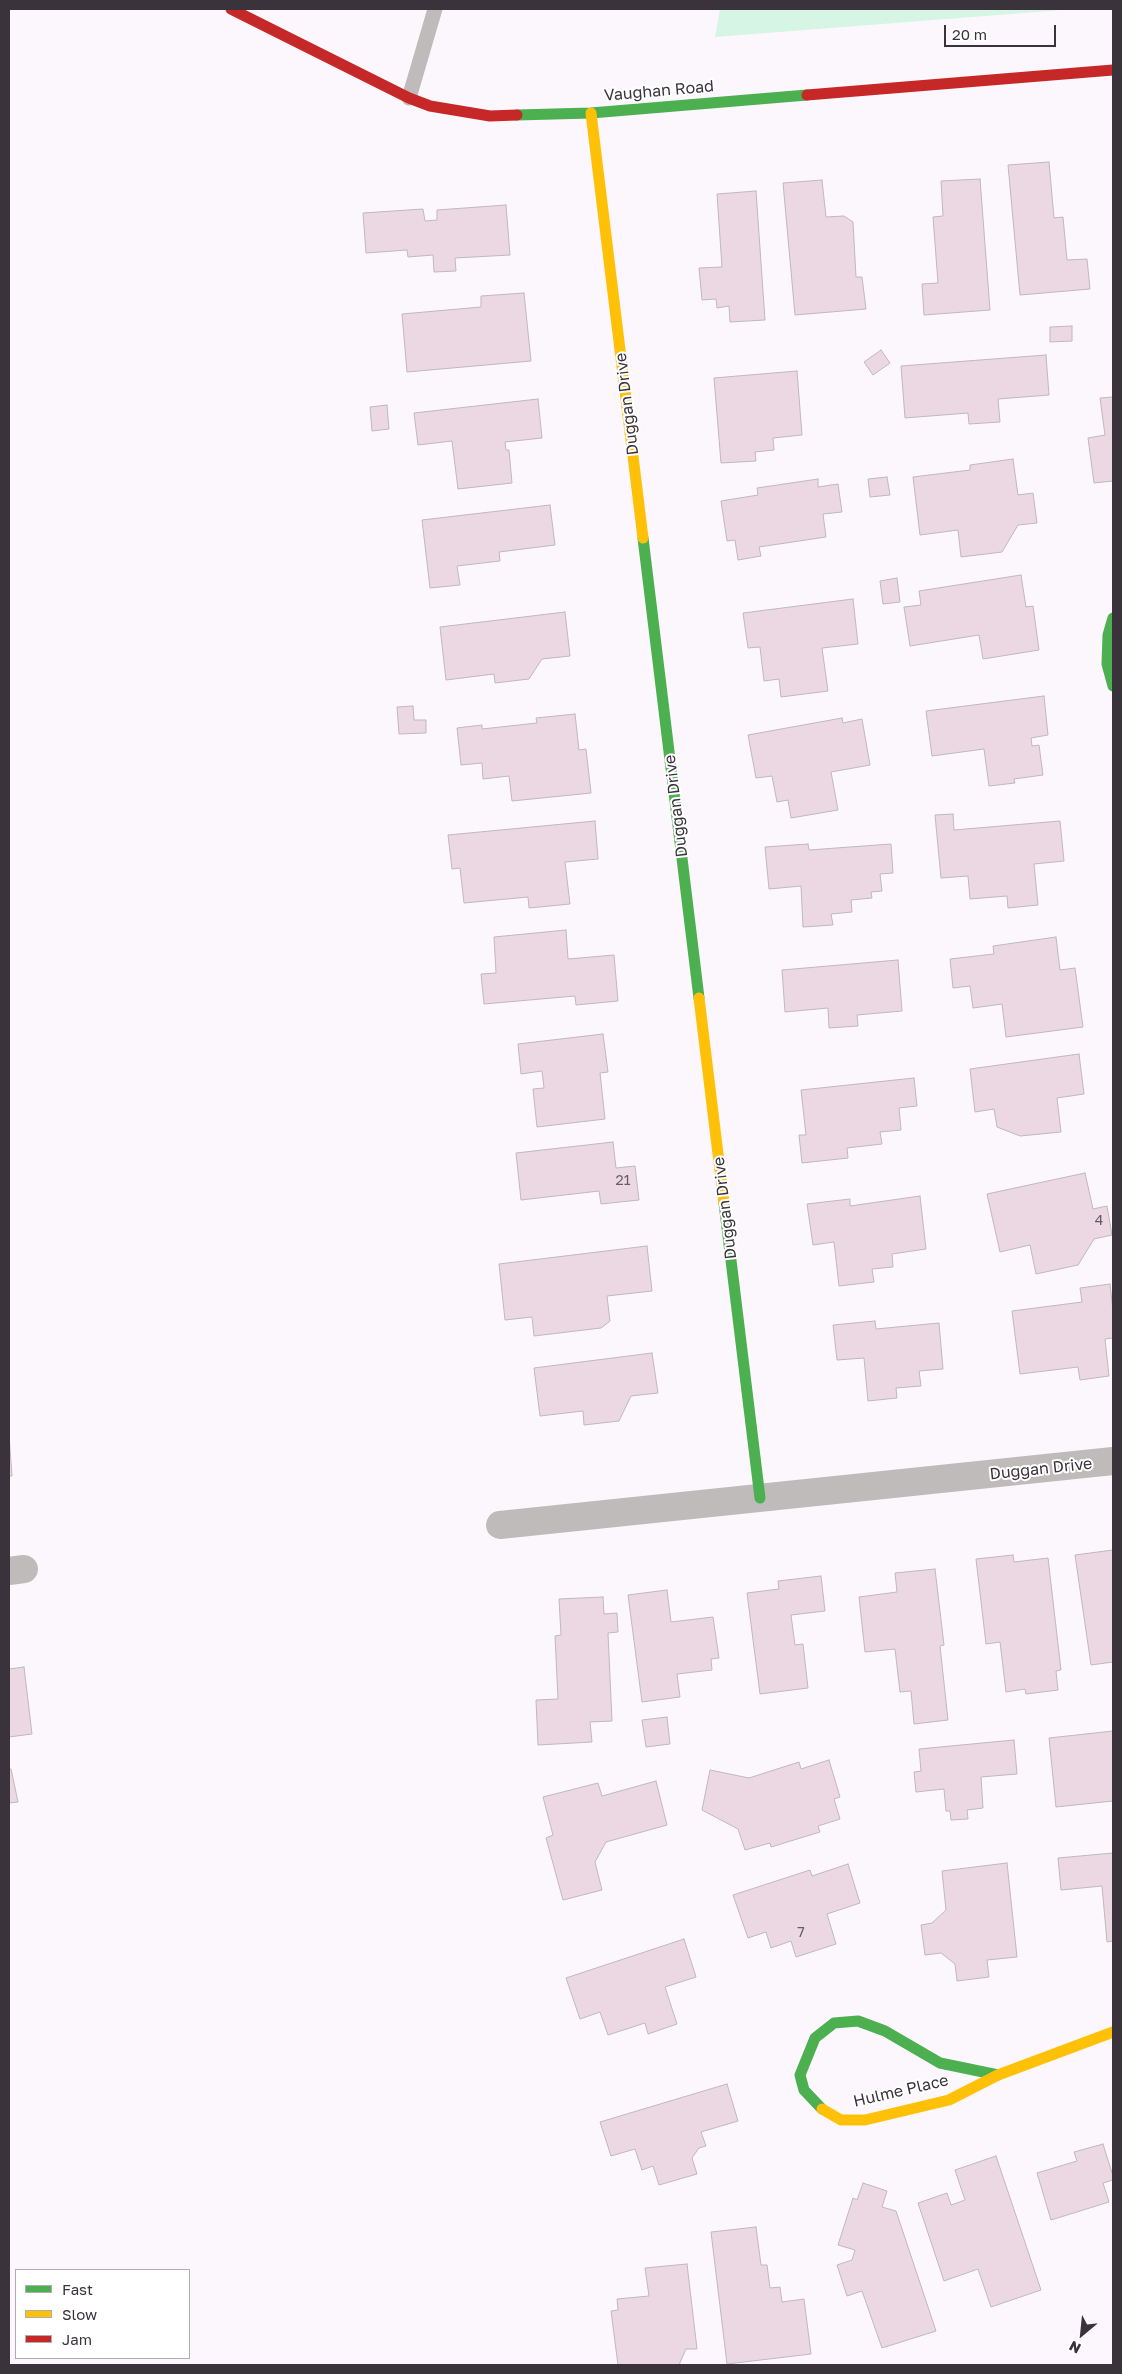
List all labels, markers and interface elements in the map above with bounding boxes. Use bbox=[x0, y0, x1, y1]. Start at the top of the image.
scale bar bbox=[947, 15, 1060, 47]
text: 20 m bbox=[952, 25, 987, 43]
street label: Vaughan Road bbox=[603, 77, 715, 105]
street label: Duggan Drive bbox=[611, 352, 643, 456]
street label: Duggan Drive bbox=[660, 754, 692, 858]
street label: Duggan Drive bbox=[709, 1156, 741, 1260]
house number: 21 bbox=[616, 1173, 630, 1189]
house number: 4 bbox=[1095, 1213, 1103, 1229]
street label: Duggan Drive bbox=[989, 1454, 1093, 1484]
house number: 7 bbox=[797, 1925, 805, 1941]
street label: Hulme Place bbox=[852, 2071, 950, 2111]
legend bbox=[15, 2269, 190, 2359]
text: Fast bbox=[62, 2280, 93, 2298]
text: Slow bbox=[62, 2305, 97, 2323]
north arrow bbox=[1057, 2309, 1107, 2359]
text: Jam bbox=[62, 2330, 92, 2348]
text: N bbox=[1066, 2338, 1083, 2358]

